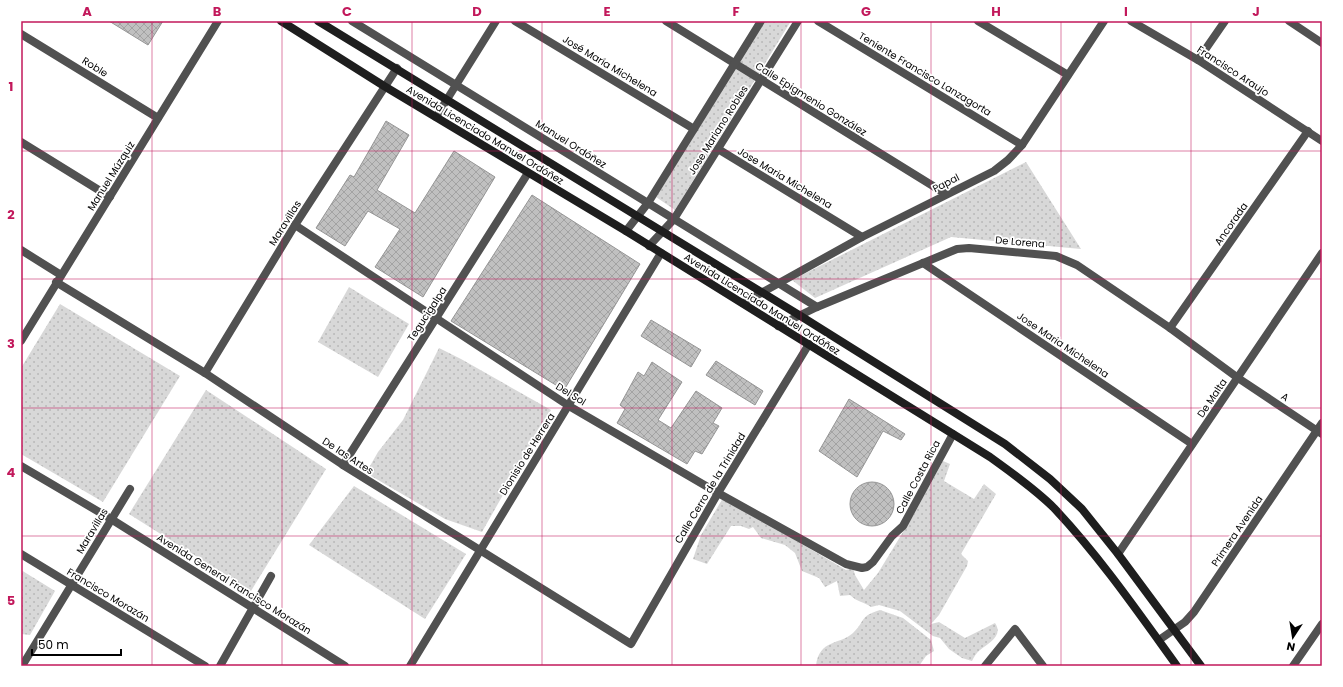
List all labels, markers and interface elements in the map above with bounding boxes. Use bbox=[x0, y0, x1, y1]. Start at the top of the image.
text: A bbox=[82, 2, 92, 21]
text: B bbox=[213, 2, 222, 21]
text: C bbox=[342, 2, 352, 21]
text: D bbox=[472, 2, 482, 21]
text: E bbox=[603, 2, 611, 21]
text: F bbox=[732, 2, 740, 21]
text: G bbox=[861, 2, 871, 21]
text: H bbox=[991, 2, 1001, 21]
text: I bbox=[1124, 2, 1128, 21]
text: J bbox=[1252, 2, 1260, 21]
street label: Teniente Francisco Lanzagorta bbox=[856, 28, 994, 120]
street label: José María Michelena bbox=[560, 32, 660, 100]
street label: Francisco Araujo bbox=[1194, 42, 1272, 100]
street label: Roble bbox=[79, 53, 111, 81]
street label: Calle Epigmenio González bbox=[752, 58, 870, 140]
text: 1 bbox=[9, 77, 13, 96]
street label: Avenida Licenciado Manuel Ordóñez bbox=[403, 82, 567, 188]
street label: Jose Mariano Robles bbox=[684, 82, 752, 178]
street label: Manuel Ordóñez bbox=[533, 116, 610, 172]
street label: Manuel Múzquiz bbox=[84, 138, 139, 214]
street label: Jose Maria Michelena bbox=[735, 144, 835, 212]
street label: Papal bbox=[930, 170, 962, 196]
street label: Maravillas bbox=[265, 197, 305, 249]
street label: Ancorada bbox=[1211, 199, 1251, 249]
text: 2 bbox=[7, 205, 15, 224]
street label: De Lorena bbox=[995, 232, 1045, 252]
street label: Avenida Licenciado Manuel Ordóñez bbox=[681, 250, 843, 359]
street label: Tegucigalpa bbox=[404, 284, 450, 344]
street label: Jose Maria Michelena bbox=[1014, 308, 1112, 382]
text: 3 bbox=[7, 334, 15, 353]
street label: De Malta bbox=[1193, 375, 1231, 421]
street label: Del Sol bbox=[553, 379, 589, 409]
street label: A bbox=[1278, 389, 1292, 405]
street label: Dionisio de Herrera bbox=[496, 410, 558, 498]
street label: Calle Cerro de la Trinidad bbox=[671, 430, 749, 546]
street label: De las Artes bbox=[319, 434, 377, 478]
street label: Calle Costa Rica bbox=[892, 437, 944, 517]
text: 4 bbox=[7, 463, 16, 482]
street label: Primera Avenida bbox=[1208, 493, 1266, 569]
street label: Maravillas bbox=[72, 505, 112, 557]
street label: Avenida General Francisco Morazán bbox=[154, 530, 314, 638]
street label: Francisco Morazán bbox=[64, 564, 152, 626]
text: 5 bbox=[7, 591, 15, 610]
north arrow bbox=[1273, 617, 1313, 657]
scale bar bbox=[32, 631, 121, 657]
text: 50 m bbox=[38, 636, 69, 653]
text: N bbox=[1285, 638, 1297, 655]

